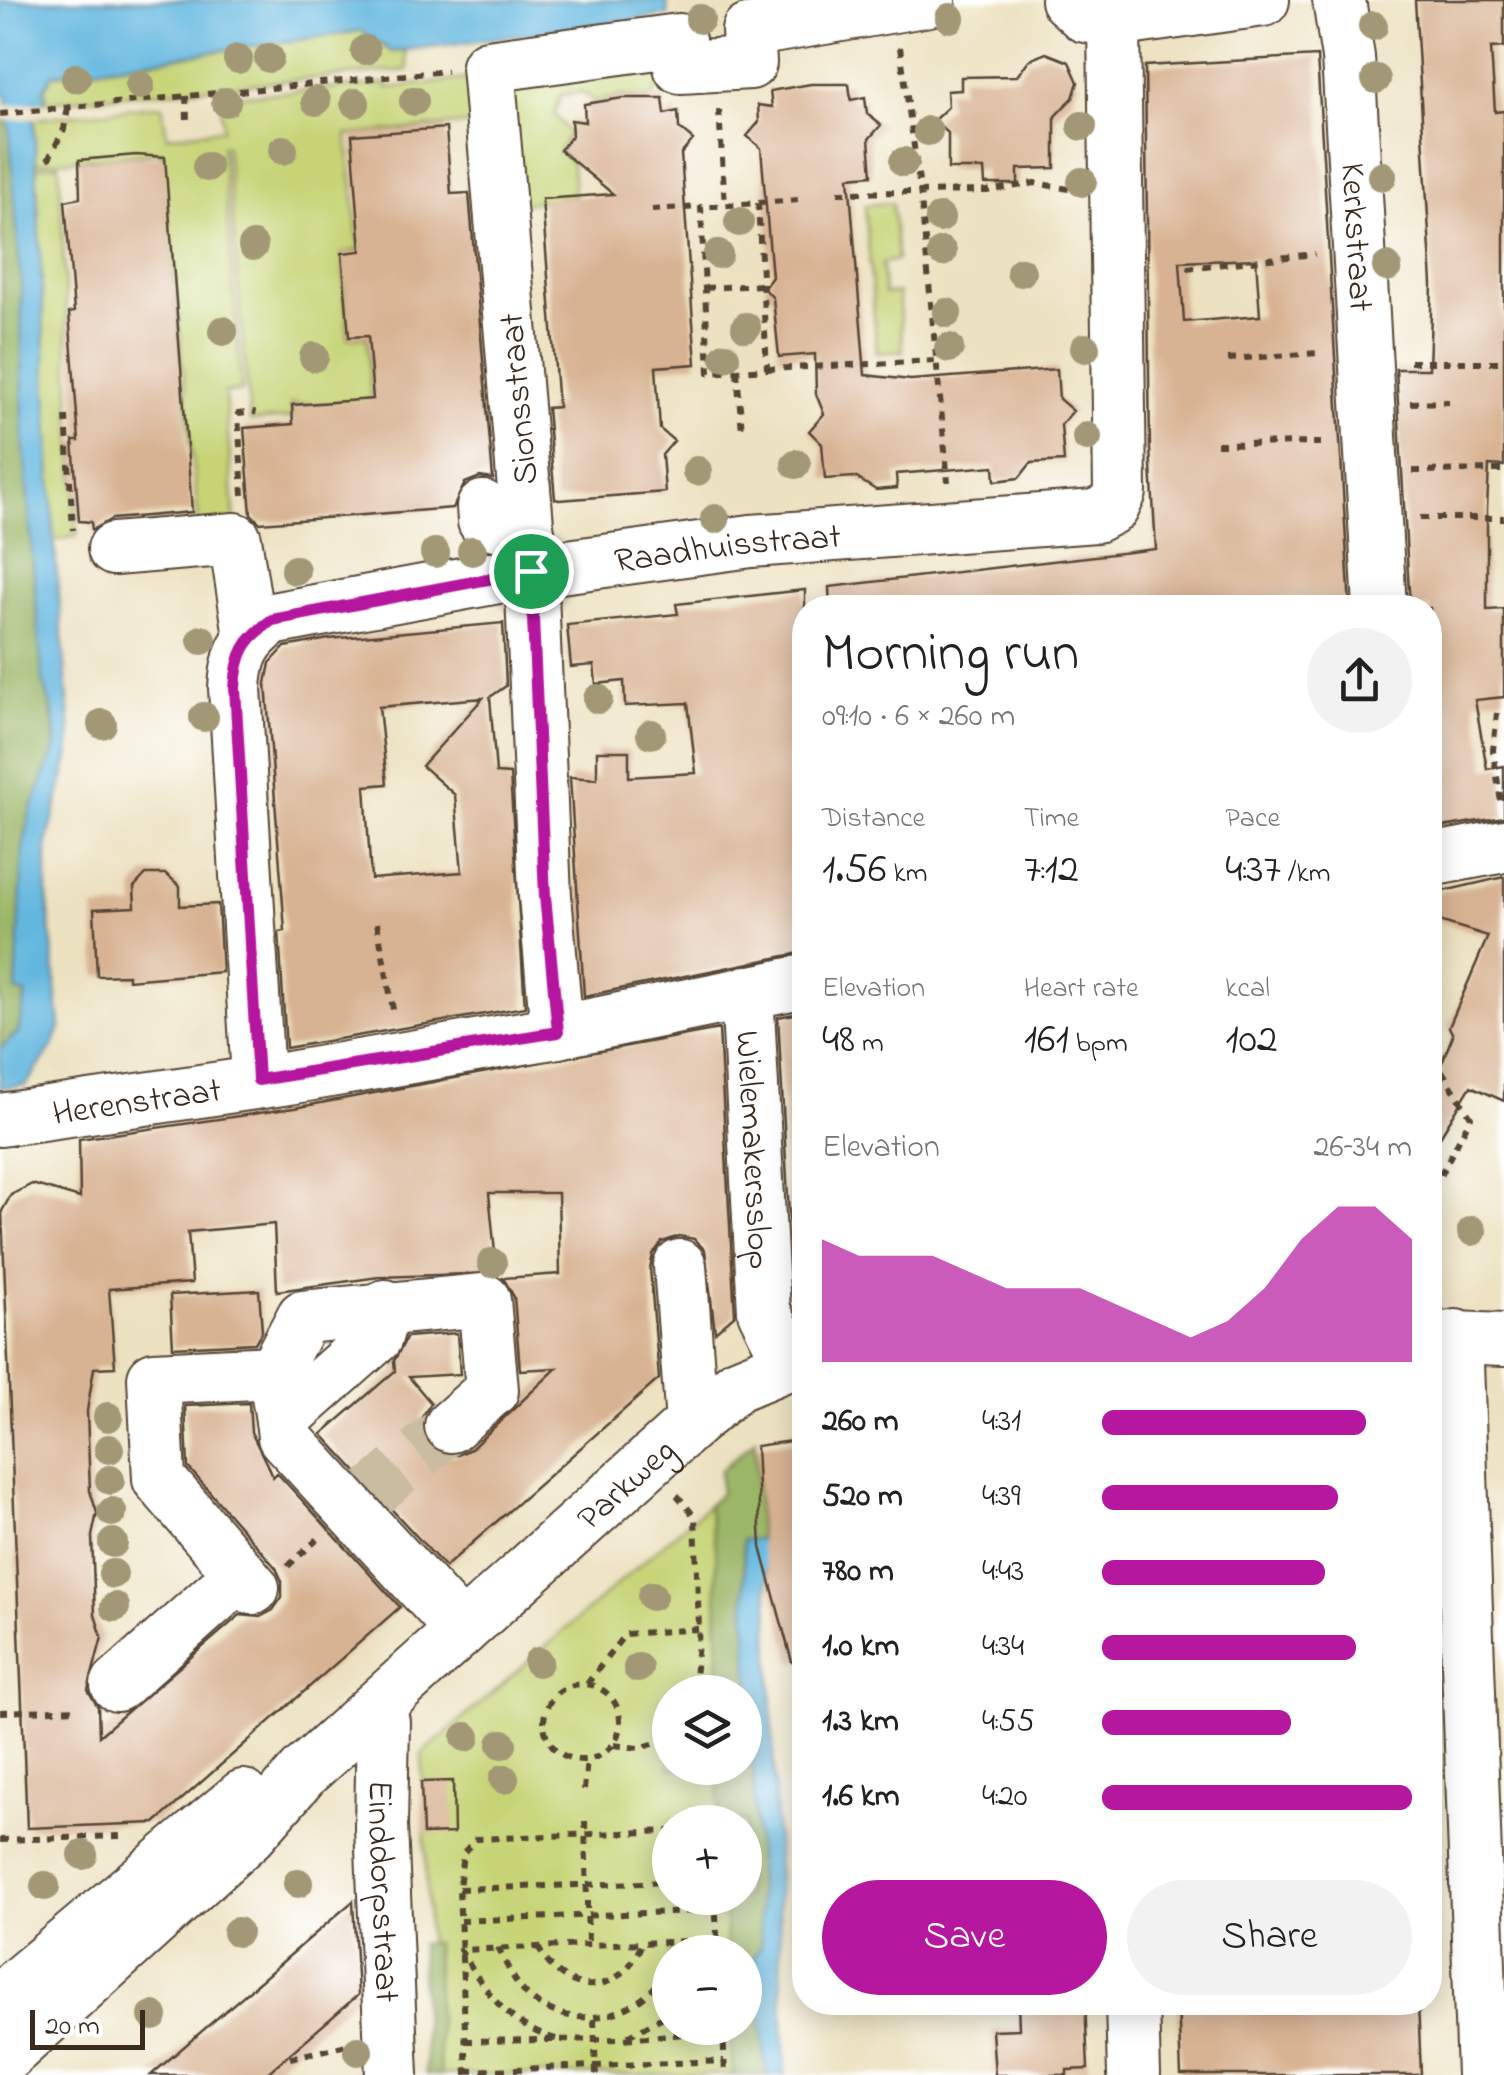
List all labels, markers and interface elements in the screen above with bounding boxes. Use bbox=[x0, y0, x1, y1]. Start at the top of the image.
street label: Kerkstraat bbox=[1325, 161, 1385, 313]
street label: Sionsstraat bbox=[488, 311, 553, 487]
street label: Raadhuisstraat bbox=[611, 513, 843, 588]
pin bbox=[489, 529, 574, 614]
icon: arrive bbox=[504, 544, 559, 599]
text: Morning run bbox=[822, 616, 1079, 696]
button: share bbox=[1307, 628, 1412, 733]
text: 09:10 · 6 × 260 m bbox=[822, 694, 1015, 741]
text: Distance bbox=[822, 799, 925, 840]
text: Time bbox=[1024, 799, 1079, 840]
text: Pace bbox=[1225, 799, 1280, 840]
text: 1.56 bbox=[822, 840, 886, 901]
text: 7:12 bbox=[1024, 840, 1079, 901]
text: 4:37 bbox=[1225, 840, 1281, 901]
text: km bbox=[886, 854, 927, 895]
text: /km bbox=[1281, 854, 1331, 895]
text: Elevation bbox=[822, 969, 925, 1010]
text: Heart rate bbox=[1024, 969, 1138, 1010]
text: kcal bbox=[1225, 969, 1270, 1010]
text: 48 bbox=[822, 1010, 855, 1071]
text: 161 bbox=[1024, 1010, 1069, 1071]
text: 102 bbox=[1225, 1010, 1278, 1071]
text: m bbox=[855, 1024, 884, 1065]
text: bpm bbox=[1069, 1024, 1128, 1065]
street label: Wielemakersslop bbox=[720, 1029, 784, 1271]
street label: Herenstraat bbox=[49, 1066, 225, 1141]
text: Elevation bbox=[822, 1125, 940, 1172]
text: 26–34 m bbox=[1314, 1125, 1412, 1172]
text: 260 m bbox=[822, 1399, 899, 1446]
text: 4:31 bbox=[982, 1399, 1021, 1446]
street label: Parkweg bbox=[567, 1427, 688, 1544]
text: 520 m bbox=[822, 1474, 903, 1521]
text: 4:39 bbox=[982, 1474, 1021, 1521]
text: 780 m bbox=[822, 1549, 894, 1596]
text: 4:43 bbox=[982, 1549, 1024, 1596]
text: 1.0 km bbox=[822, 1624, 899, 1671]
text: 4:34 bbox=[982, 1624, 1024, 1671]
map controls bbox=[652, 1675, 762, 2045]
button: layers bbox=[652, 1675, 762, 1785]
text: 1.3 km bbox=[822, 1699, 899, 1746]
text: 4:55 bbox=[982, 1699, 1035, 1746]
text: 1.6 km bbox=[822, 1774, 900, 1821]
text: 4:20 bbox=[982, 1774, 1028, 1821]
street label: Einddorpstraat bbox=[352, 1780, 411, 2004]
button: + bbox=[652, 1805, 762, 1915]
button: Save bbox=[822, 1880, 1107, 1995]
button: Share bbox=[1127, 1880, 1412, 1995]
button: − bbox=[652, 1935, 762, 2045]
scale bar bbox=[30, 2005, 145, 2050]
text: 20 m bbox=[45, 2007, 100, 2048]

